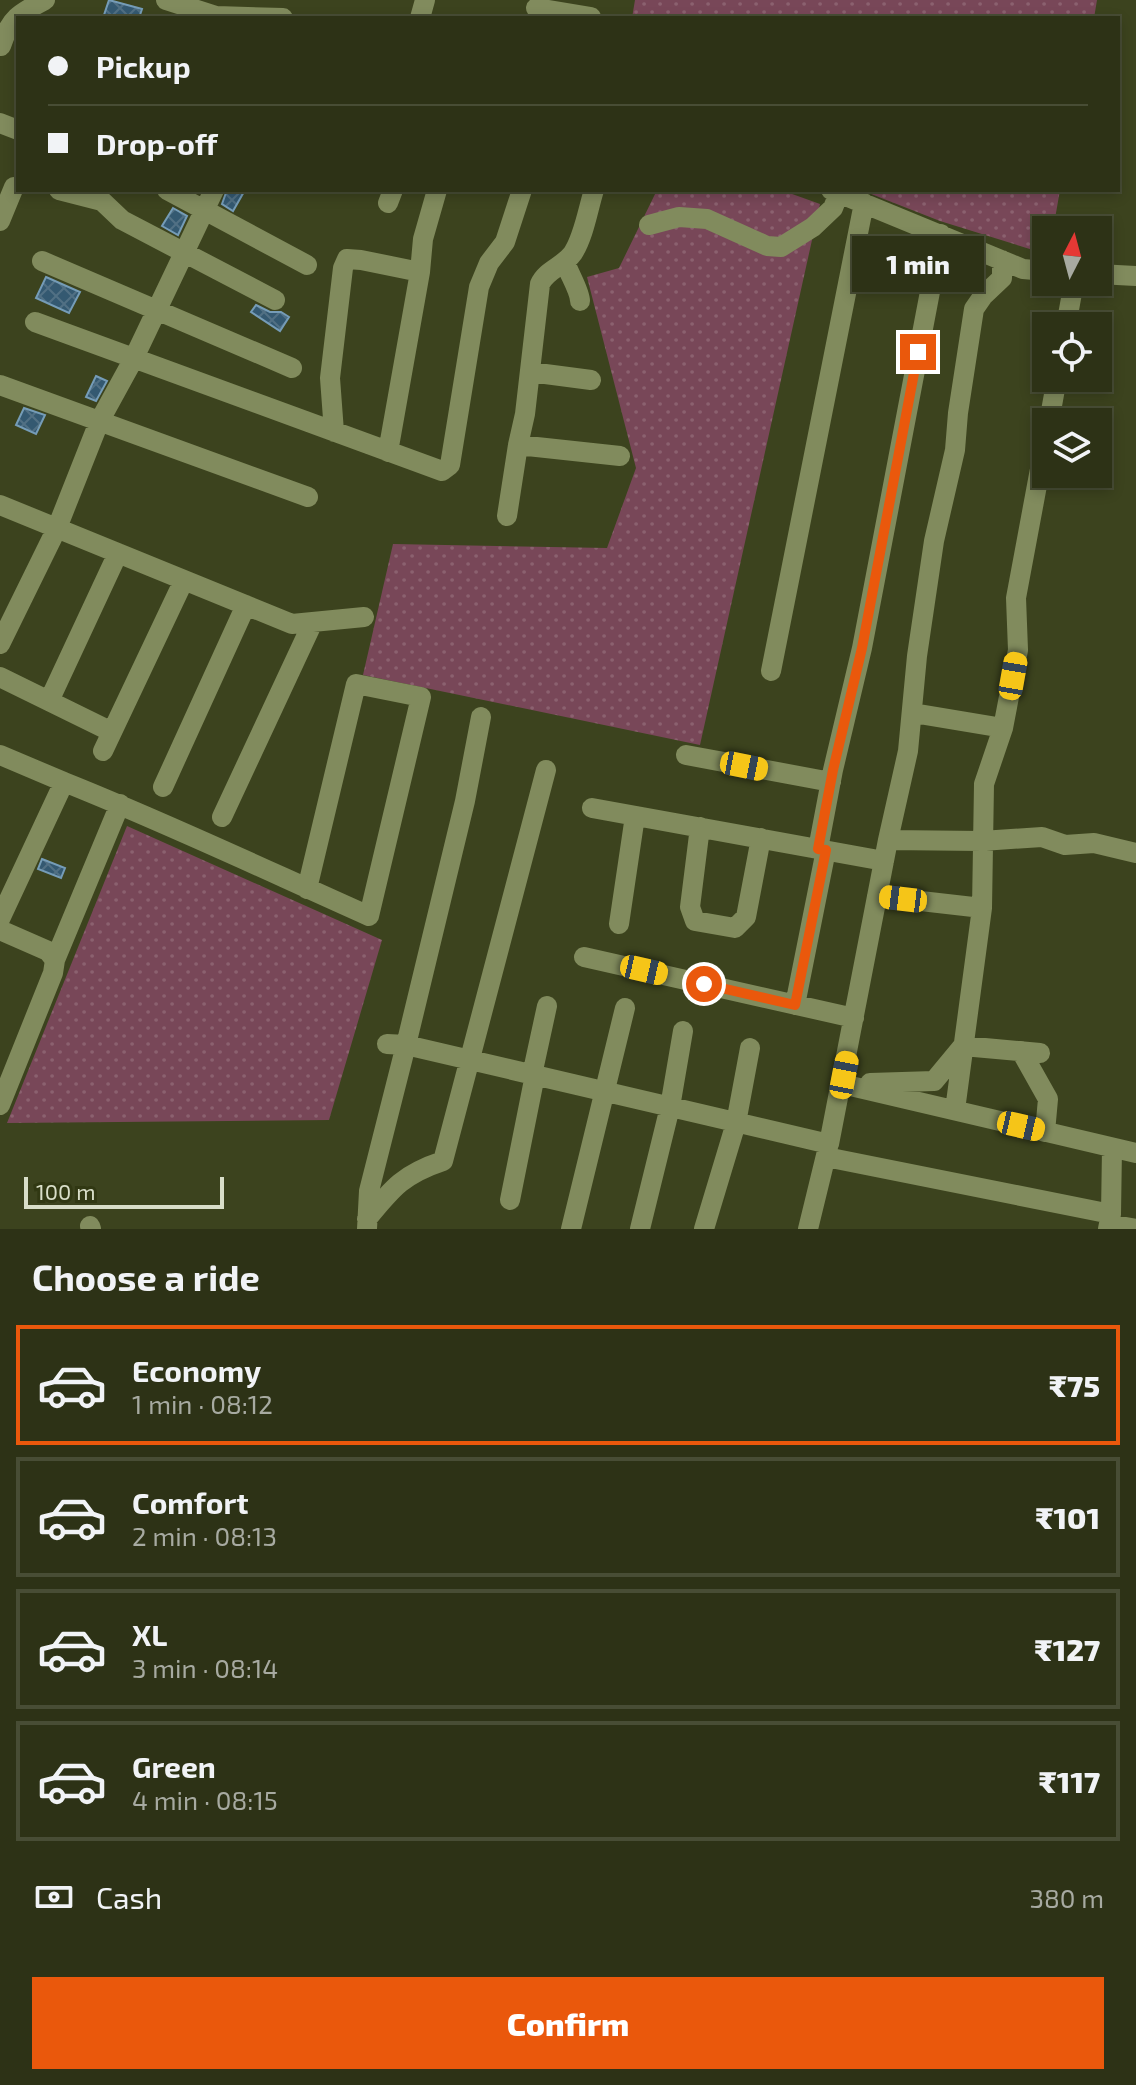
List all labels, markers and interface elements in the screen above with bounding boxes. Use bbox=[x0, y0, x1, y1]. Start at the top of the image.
text: Pickup bbox=[96, 48, 191, 84]
text: Drop-off bbox=[96, 125, 218, 161]
north arrow bbox=[1032, 216, 1112, 296]
map controls bbox=[1032, 216, 1112, 488]
callout: 1 min bbox=[852, 236, 984, 292]
text: 1 min bbox=[886, 248, 950, 279]
button: locate bbox=[1032, 312, 1112, 392]
route end bbox=[900, 334, 936, 370]
button: layers bbox=[1032, 408, 1112, 488]
car bbox=[997, 650, 1029, 702]
car bbox=[718, 750, 770, 782]
car bbox=[878, 884, 928, 914]
car bbox=[618, 953, 670, 987]
route start bbox=[686, 966, 722, 1002]
car bbox=[828, 1049, 860, 1101]
car bbox=[995, 1109, 1047, 1143]
scale bar bbox=[24, 1173, 224, 1209]
text: 100 m bbox=[36, 1178, 95, 1204]
text: Choose a ride bbox=[32, 1255, 260, 1298]
icon: car bbox=[36, 1349, 108, 1421]
text: Economy bbox=[132, 1352, 261, 1388]
text: ₹75 bbox=[1049, 1367, 1100, 1403]
text: 1 min · 08:12 bbox=[132, 1388, 273, 1419]
icon: car bbox=[36, 1481, 108, 1553]
text: Comfort bbox=[132, 1484, 249, 1520]
text: ₹101 bbox=[1035, 1499, 1100, 1535]
text: 2 min · 08:13 bbox=[132, 1520, 277, 1551]
icon: car bbox=[36, 1613, 108, 1685]
text: XL bbox=[132, 1616, 167, 1652]
text: ₹127 bbox=[1035, 1631, 1100, 1667]
text: 3 min · 08:14 bbox=[132, 1652, 278, 1683]
icon: car bbox=[36, 1745, 108, 1817]
text: Green bbox=[132, 1748, 216, 1784]
text: ₹117 bbox=[1039, 1763, 1100, 1799]
text: 4 min · 08:15 bbox=[132, 1784, 278, 1815]
icon: cash bbox=[32, 1875, 76, 1919]
text: Cash bbox=[96, 1879, 162, 1915]
text: 380 m bbox=[1030, 1882, 1104, 1913]
button: Confirm bbox=[32, 1977, 1104, 2069]

